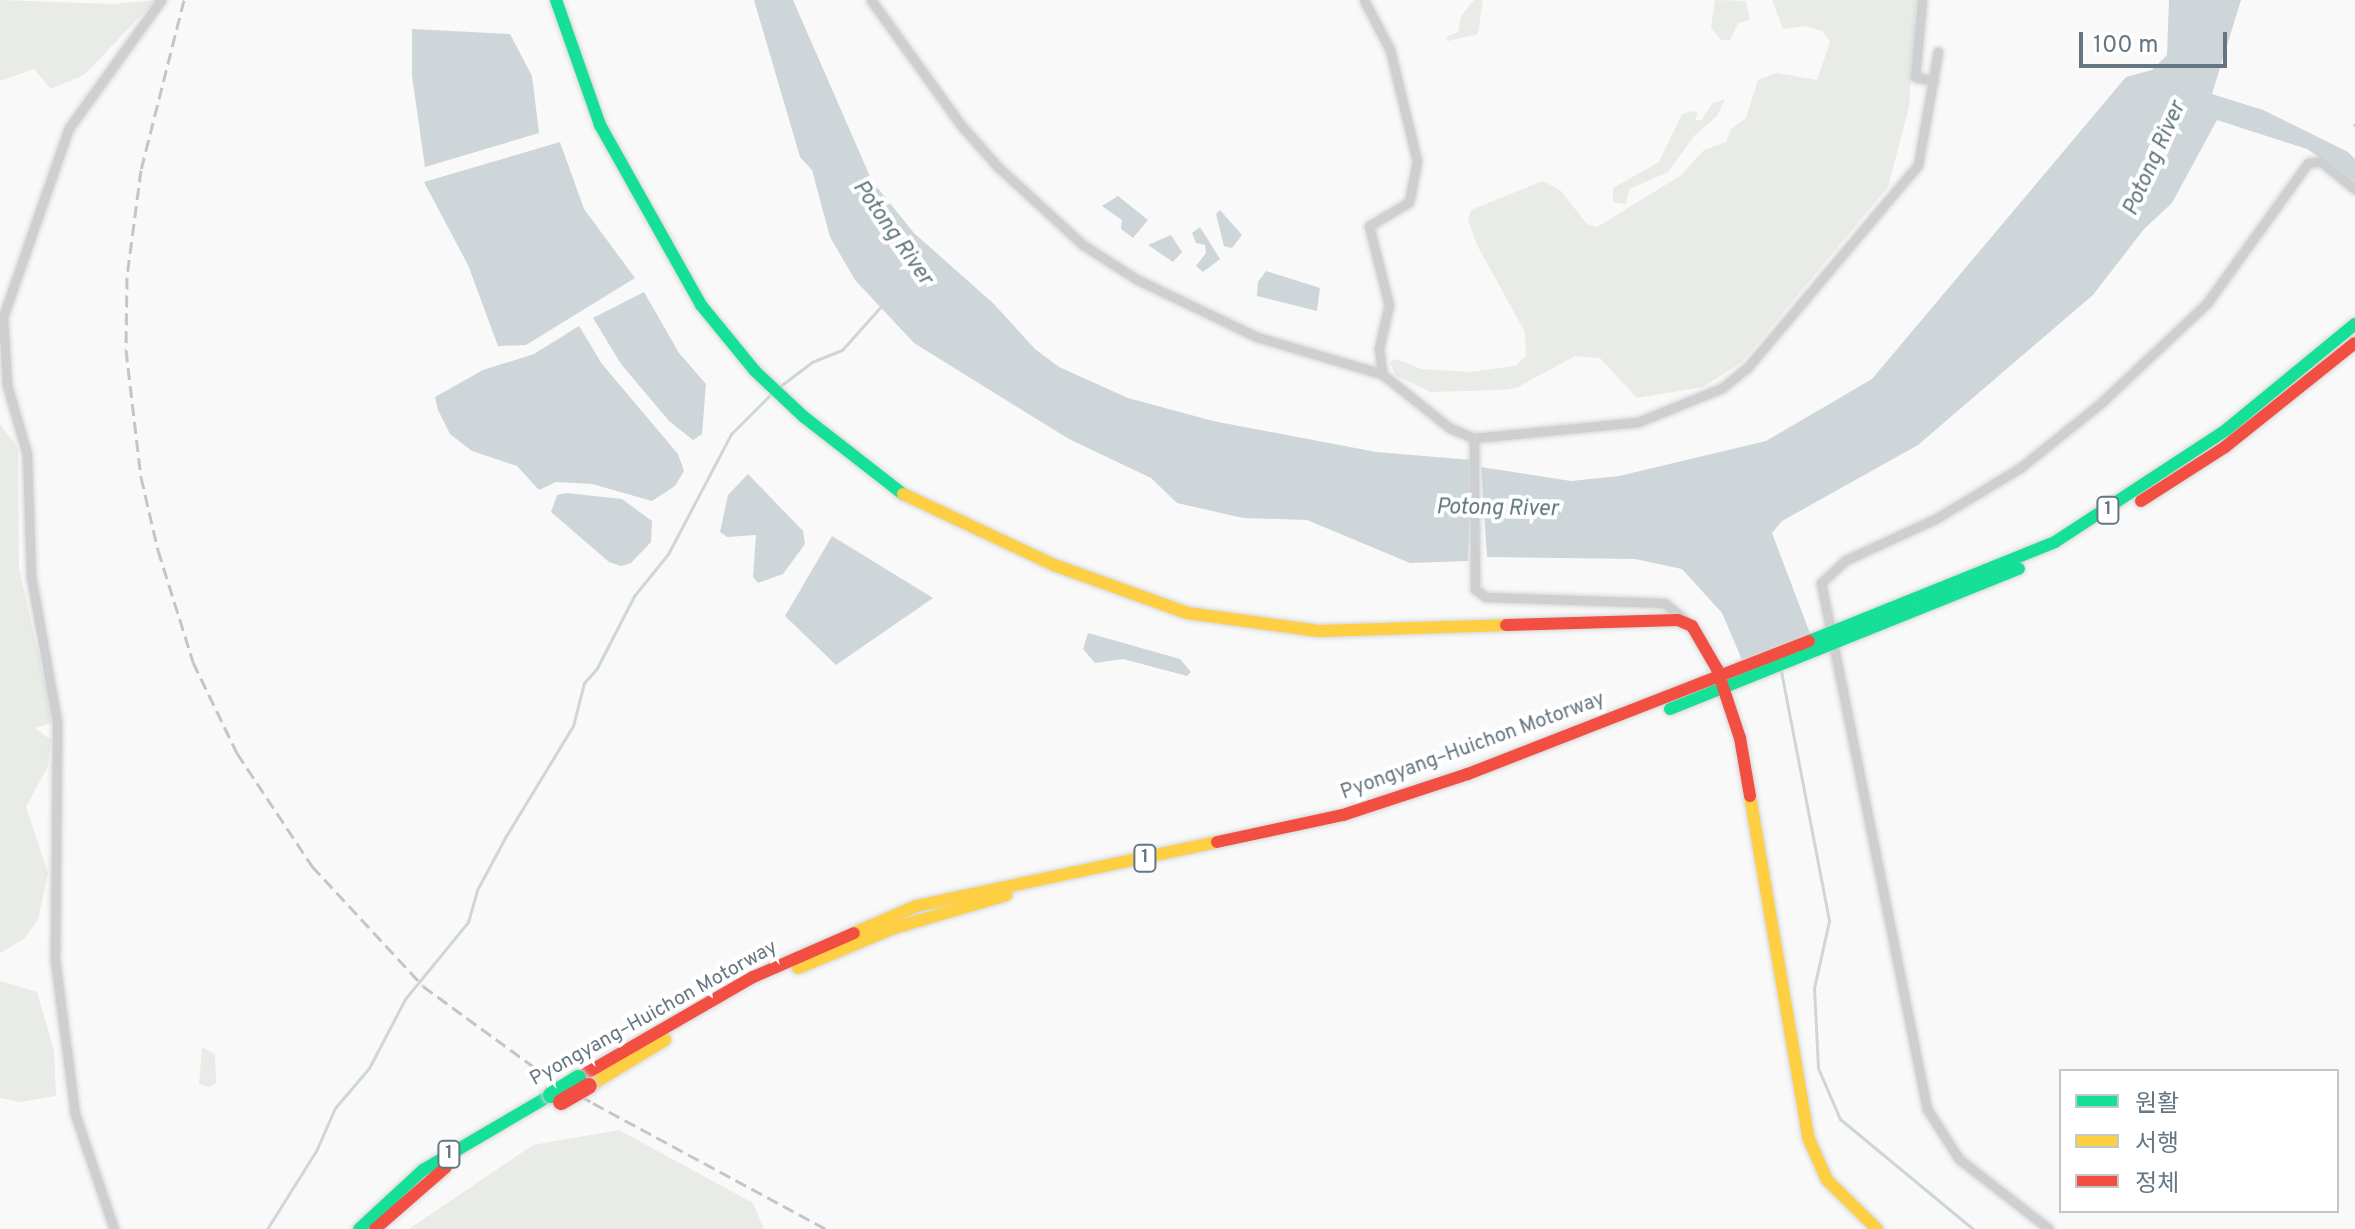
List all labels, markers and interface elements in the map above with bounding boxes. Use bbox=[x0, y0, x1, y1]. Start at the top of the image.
scale bar bbox=[2083, 16, 2231, 66]
text: 100 m bbox=[2093, 31, 2159, 61]
water label: Potong River bbox=[2118, 98, 2192, 220]
water label: Potong River bbox=[846, 175, 938, 291]
water label: Potong River bbox=[1436, 495, 1558, 523]
road number: 1 bbox=[2096, 496, 2120, 524]
street label: Pyongyang–Huichon Motorway bbox=[1338, 688, 1608, 806]
road number: 1 bbox=[1133, 844, 1157, 872]
street label: Pyongyang–Huichon Motorway bbox=[526, 936, 782, 1092]
legend bbox=[2059, 1069, 2339, 1213]
text: 원활 bbox=[2135, 1090, 2179, 1120]
text: 서행 bbox=[2135, 1130, 2179, 1160]
road number: 1 bbox=[437, 1140, 461, 1168]
text: 정체 bbox=[2135, 1170, 2179, 1200]

